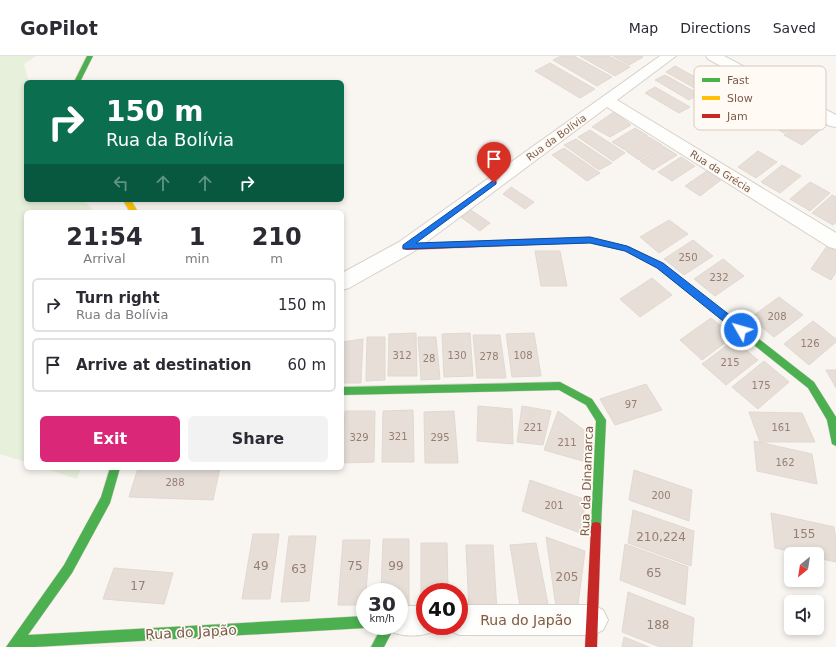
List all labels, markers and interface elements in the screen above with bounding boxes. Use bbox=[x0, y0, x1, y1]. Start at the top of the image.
text: GoPilot bbox=[20, 17, 98, 39]
text: Map bbox=[629, 20, 658, 36]
text: Directions bbox=[680, 20, 751, 36]
text: Saved bbox=[773, 20, 816, 36]
legend bbox=[694, 66, 826, 130]
text: Fast bbox=[727, 74, 750, 87]
text: Slow bbox=[727, 92, 753, 105]
text: 150 m bbox=[106, 95, 203, 128]
icon: right bbox=[40, 96, 92, 148]
text: Jam bbox=[726, 110, 748, 123]
street label: Rua da Bolívia bbox=[524, 112, 588, 163]
text: Rua da Bolívia bbox=[106, 129, 234, 150]
pin bbox=[477, 142, 511, 183]
icon: arrive bbox=[483, 148, 505, 170]
street label: Rua da Grécia bbox=[688, 148, 753, 195]
icon: left bbox=[110, 172, 132, 194]
icon: ahead bbox=[152, 172, 174, 194]
icon: ahead bbox=[194, 172, 216, 194]
icon: right bbox=[236, 172, 258, 194]
text: 21:54 bbox=[66, 223, 143, 251]
text: 1 bbox=[189, 223, 205, 251]
text: 210 bbox=[252, 223, 302, 251]
text: Arrival bbox=[83, 251, 126, 266]
text: min bbox=[185, 251, 209, 266]
text: m bbox=[270, 251, 283, 266]
house number: 250 bbox=[678, 252, 698, 263]
house number: 232 bbox=[709, 272, 729, 283]
text: Turn right bbox=[76, 289, 160, 307]
icon: right bbox=[42, 294, 64, 316]
text: 150 m bbox=[278, 296, 326, 314]
text: Rua da Bolívia bbox=[76, 307, 169, 322]
position arrow bbox=[720, 309, 762, 351]
house number: 208 bbox=[767, 311, 787, 322]
house number: 126 bbox=[800, 338, 820, 349]
house number: 312 bbox=[392, 350, 412, 361]
house number: 130 bbox=[447, 350, 467, 361]
house number: 108 bbox=[513, 350, 533, 361]
house number: 278 bbox=[479, 351, 499, 362]
house number: 28 bbox=[423, 353, 435, 364]
icon: arrive bbox=[42, 354, 64, 376]
text: Arrive at destination bbox=[76, 356, 251, 374]
text: 60 m bbox=[288, 356, 326, 374]
house number: 215 bbox=[720, 357, 740, 368]
house number: 175 bbox=[751, 380, 771, 391]
house number: 97 bbox=[625, 399, 637, 410]
button: Exit bbox=[40, 416, 180, 462]
button: Share bbox=[188, 416, 328, 462]
house number: 221 bbox=[523, 422, 543, 433]
house number: 161 bbox=[771, 422, 791, 433]
street label: Rua da Dinamarca bbox=[578, 426, 596, 536]
house number: 321 bbox=[388, 431, 408, 442]
house number: 329 bbox=[349, 432, 369, 443]
house number: 295 bbox=[430, 432, 450, 443]
house number: 211 bbox=[557, 437, 577, 448]
house number: 162 bbox=[775, 457, 795, 468]
house number: 288 bbox=[165, 477, 185, 488]
house number: 200 bbox=[651, 490, 671, 501]
house number: 201 bbox=[544, 500, 564, 511]
house number: 155 bbox=[793, 527, 815, 541]
house number: 210,224 bbox=[636, 530, 686, 544]
north arrow bbox=[784, 547, 824, 587]
map controls bbox=[784, 547, 824, 635]
house number: 49 bbox=[253, 559, 269, 573]
house number: 75 bbox=[347, 559, 363, 573]
house number: 99 bbox=[388, 559, 404, 573]
house number: 63 bbox=[291, 562, 307, 576]
house number: 65 bbox=[646, 566, 662, 580]
house number: 205 bbox=[556, 570, 578, 584]
house number: 17 bbox=[130, 579, 146, 593]
speed limit sign: 40 bbox=[416, 583, 468, 635]
text: 30 bbox=[368, 592, 396, 616]
button: sound bbox=[784, 595, 824, 635]
street label: Rua do Japão bbox=[480, 612, 572, 628]
text: km/h bbox=[369, 613, 395, 624]
house number: 188 bbox=[647, 618, 669, 632]
street label: Rua do Japão bbox=[145, 622, 237, 642]

